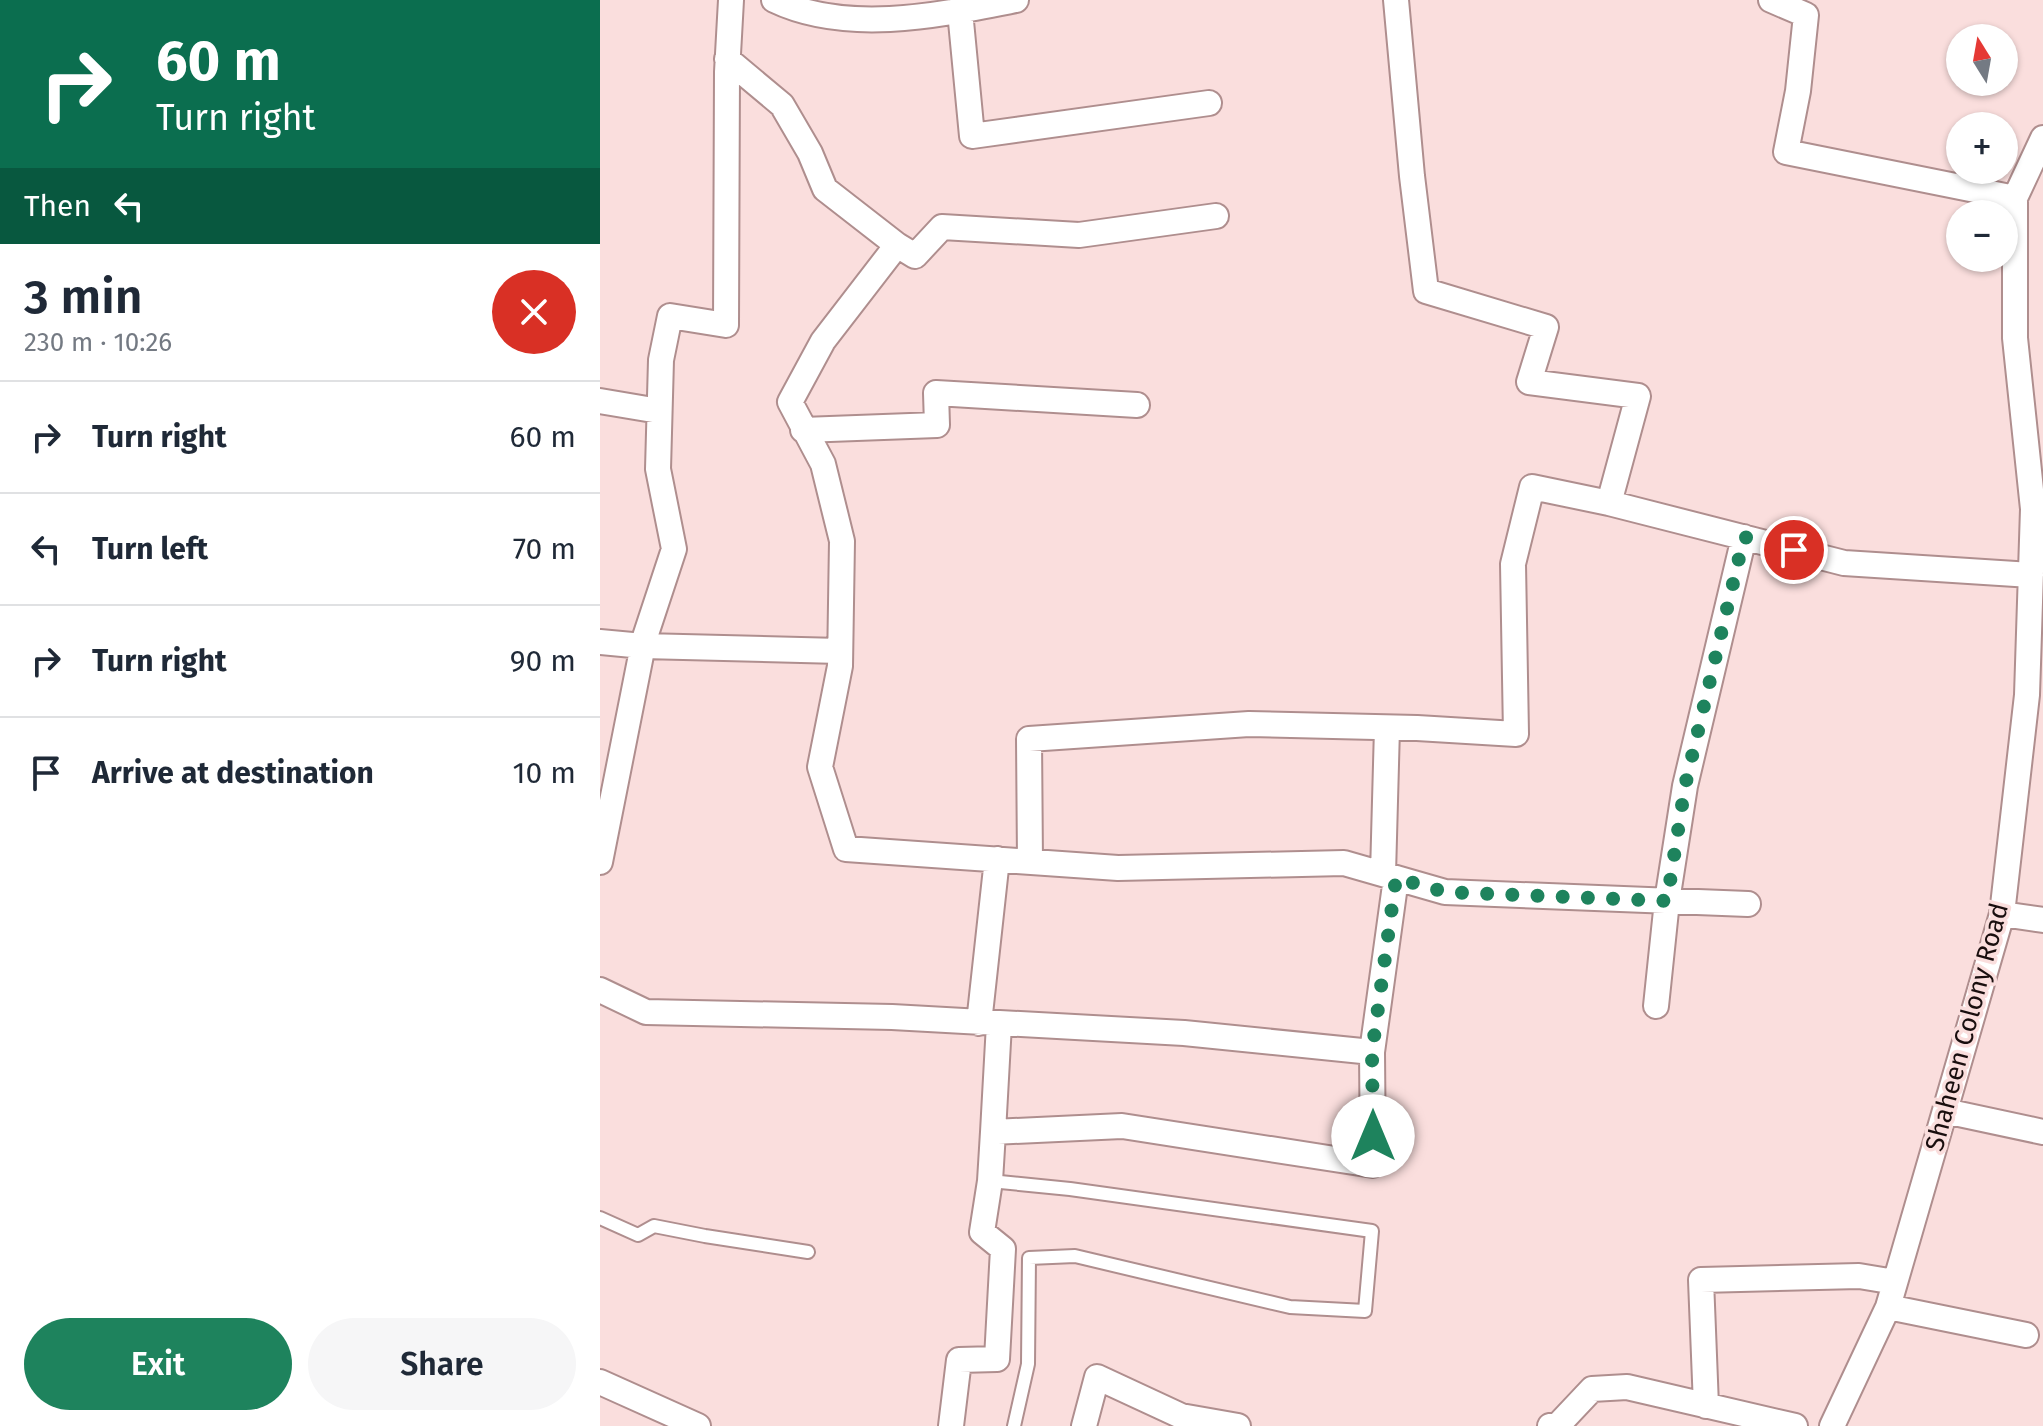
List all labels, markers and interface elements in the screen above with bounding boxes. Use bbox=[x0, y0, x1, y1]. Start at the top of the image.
north arrow bbox=[1946, 24, 2018, 96]
map controls bbox=[1946, 24, 2018, 272]
text: 60 m bbox=[156, 28, 281, 95]
icon: right bbox=[24, 32, 128, 136]
text: Turn right bbox=[156, 96, 316, 140]
button: + bbox=[1946, 112, 2018, 184]
icon: left bbox=[107, 184, 151, 228]
text: Then bbox=[24, 188, 91, 224]
button: − bbox=[1946, 200, 2018, 272]
text: 3 min bbox=[24, 268, 142, 326]
button: close bbox=[492, 270, 576, 354]
text: 230 m · 10:26 bbox=[24, 327, 172, 358]
icon: right bbox=[24, 415, 68, 459]
text: Turn right bbox=[92, 419, 227, 455]
text: 60 m bbox=[510, 419, 576, 455]
pin bbox=[1760, 516, 1828, 584]
icon: left bbox=[24, 527, 68, 571]
icon: arrive bbox=[1772, 528, 1816, 572]
text: Turn left bbox=[92, 531, 208, 567]
text: 70 m bbox=[513, 531, 576, 567]
icon: right bbox=[24, 639, 68, 683]
text: Turn right bbox=[92, 643, 227, 679]
text: 90 m bbox=[510, 643, 576, 679]
icon: arrive bbox=[24, 751, 68, 795]
text: Arrive at destination bbox=[92, 755, 374, 791]
text: 10 m bbox=[513, 755, 576, 791]
street label: Shaheen Colony Road bbox=[1919, 899, 2015, 1155]
position arrow bbox=[1331, 1094, 1415, 1178]
button: Exit bbox=[24, 1318, 292, 1410]
button: Share bbox=[308, 1318, 576, 1410]

